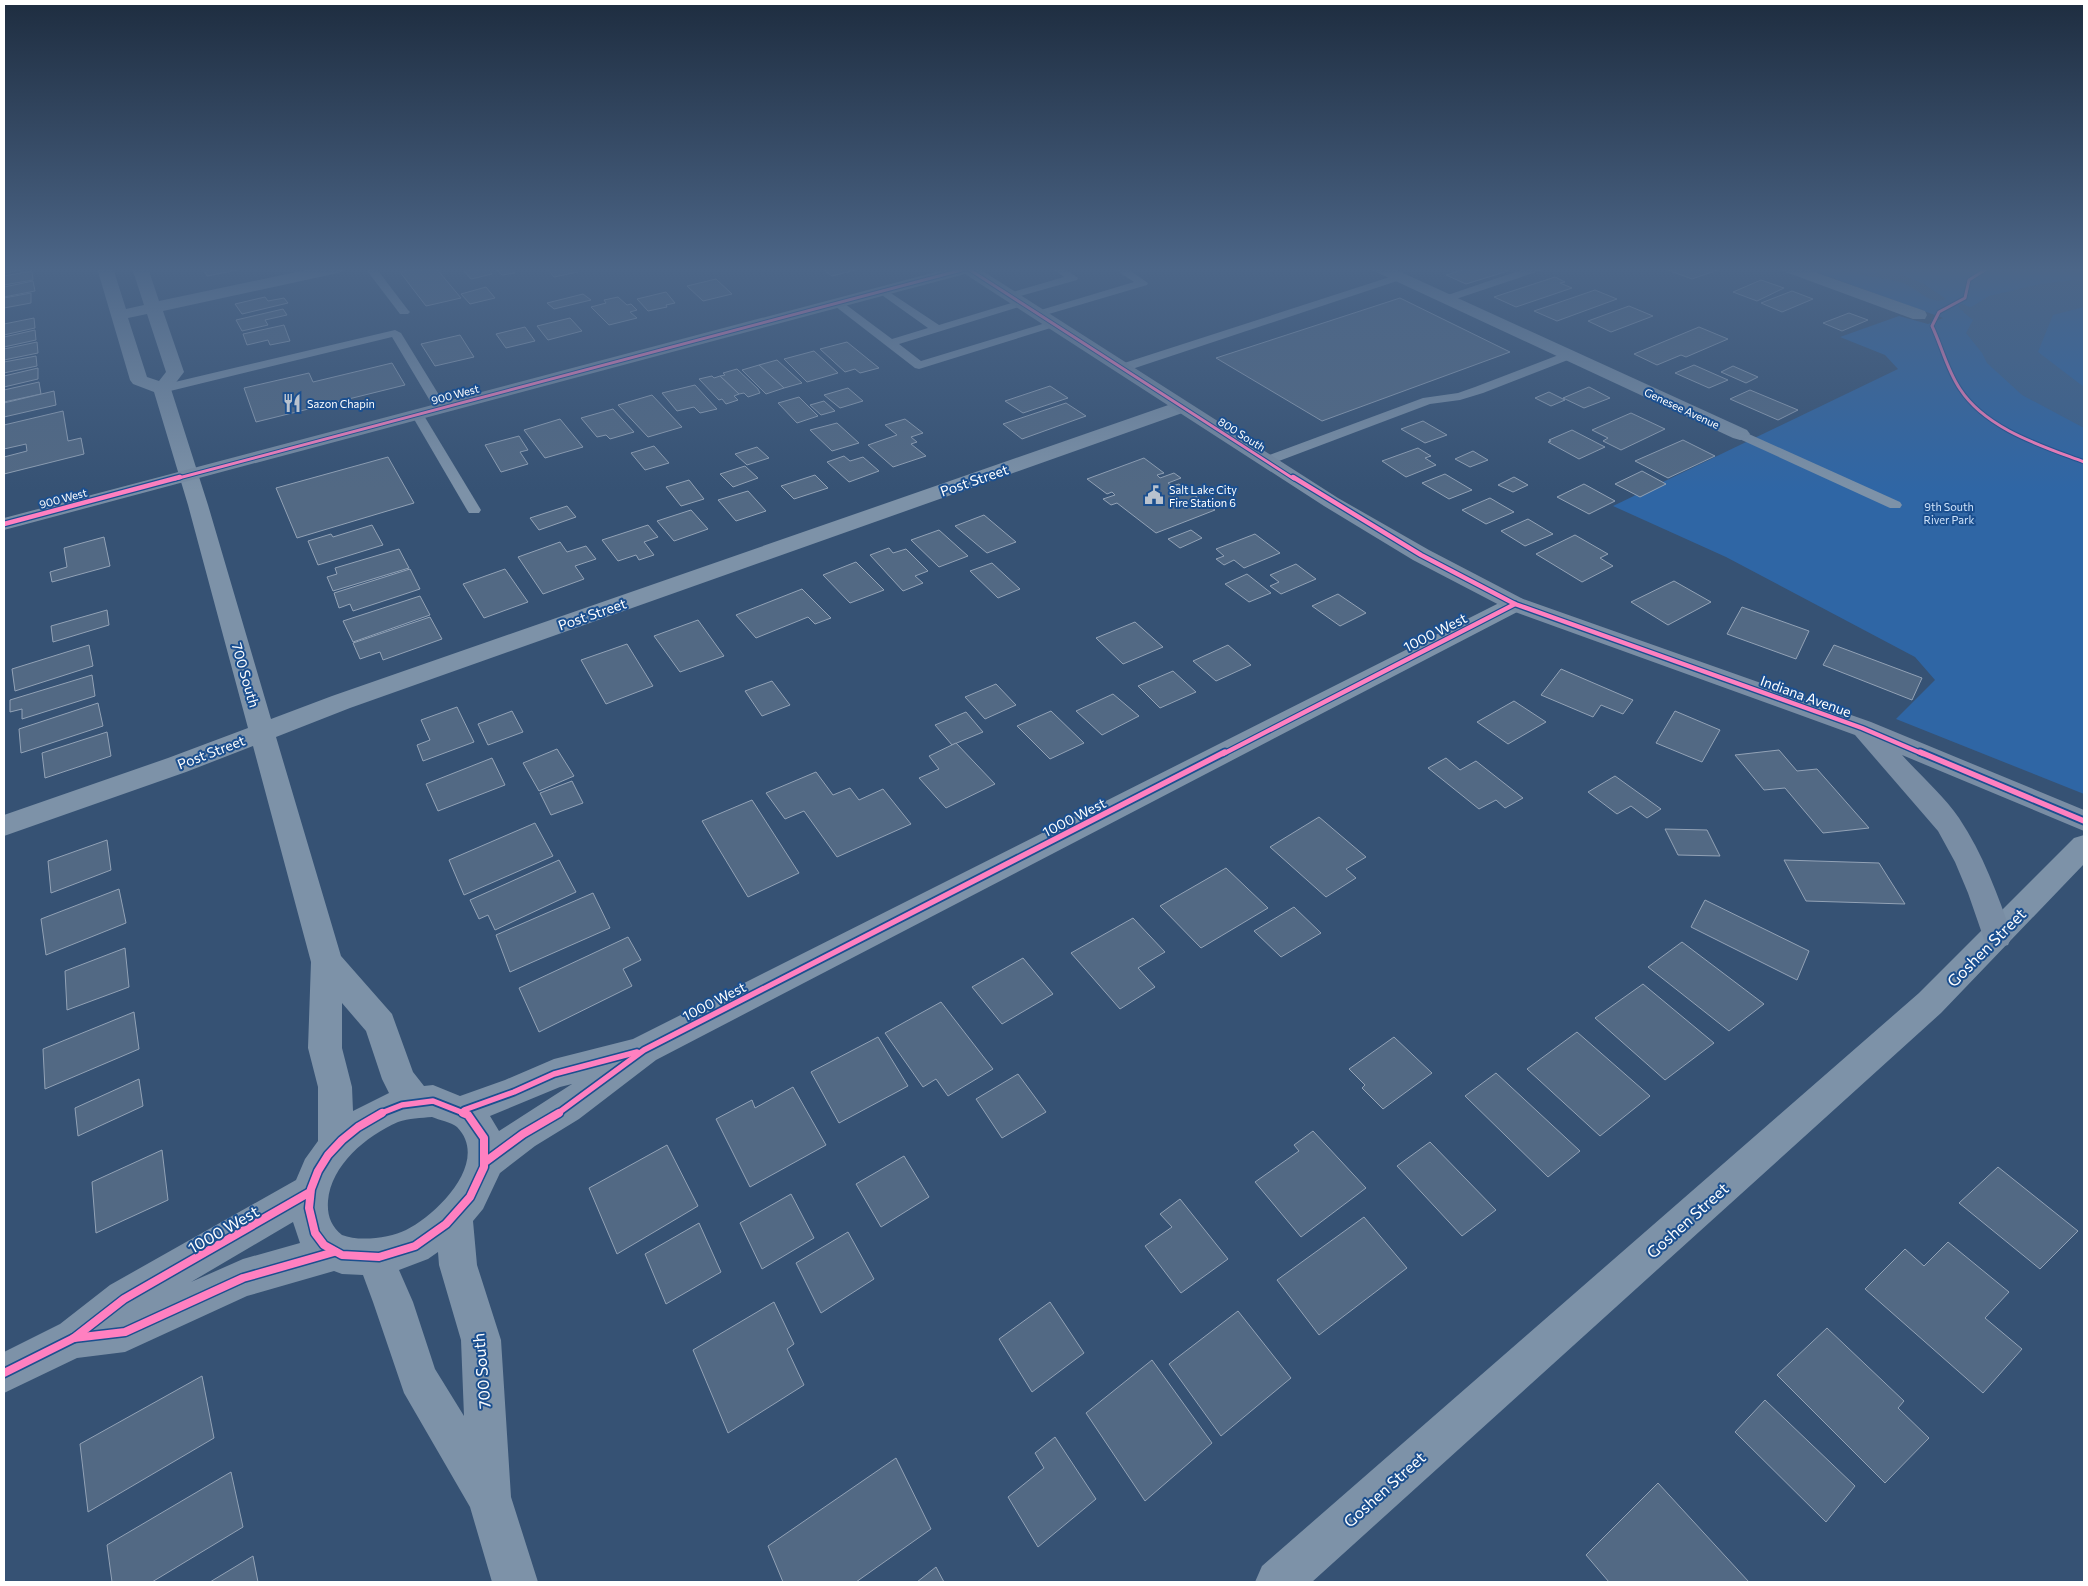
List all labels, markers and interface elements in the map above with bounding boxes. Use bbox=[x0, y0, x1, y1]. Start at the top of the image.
street label: 900 West bbox=[430, 381, 481, 407]
street label: Genesee Avenue bbox=[1642, 385, 1722, 431]
restaurant icon: Sazon Chapin bbox=[281, 392, 303, 414]
place label: Sazon Chapin bbox=[307, 397, 375, 410]
street label: 800 South bbox=[1216, 414, 1268, 454]
street label: Post Street bbox=[938, 460, 1011, 500]
place label: Salt Lake City Fire Station 6 bbox=[1169, 483, 1237, 509]
public building icon: Salt Lake City Fire Station 6 bbox=[1143, 484, 1165, 506]
street label: 900 West bbox=[38, 485, 89, 511]
park label: 9th South River Park bbox=[1924, 500, 1975, 526]
street label: Post Street bbox=[556, 594, 629, 634]
street label: 1000 West bbox=[1400, 609, 1470, 655]
street label: 700 South bbox=[229, 641, 263, 709]
street label: Indiana Avenue bbox=[1758, 672, 1854, 720]
street label: Post Street bbox=[175, 731, 247, 773]
street label: 1000 West bbox=[1039, 794, 1109, 840]
street label: Goshen Street bbox=[1943, 903, 2030, 990]
street label: 1000 West bbox=[679, 978, 749, 1024]
street label: Goshen Street bbox=[1642, 1178, 1732, 1262]
street label: 1000 West bbox=[184, 1201, 262, 1257]
street label: 700 South bbox=[468, 1332, 494, 1410]
street label: Goshen Street bbox=[1339, 1447, 1429, 1531]

